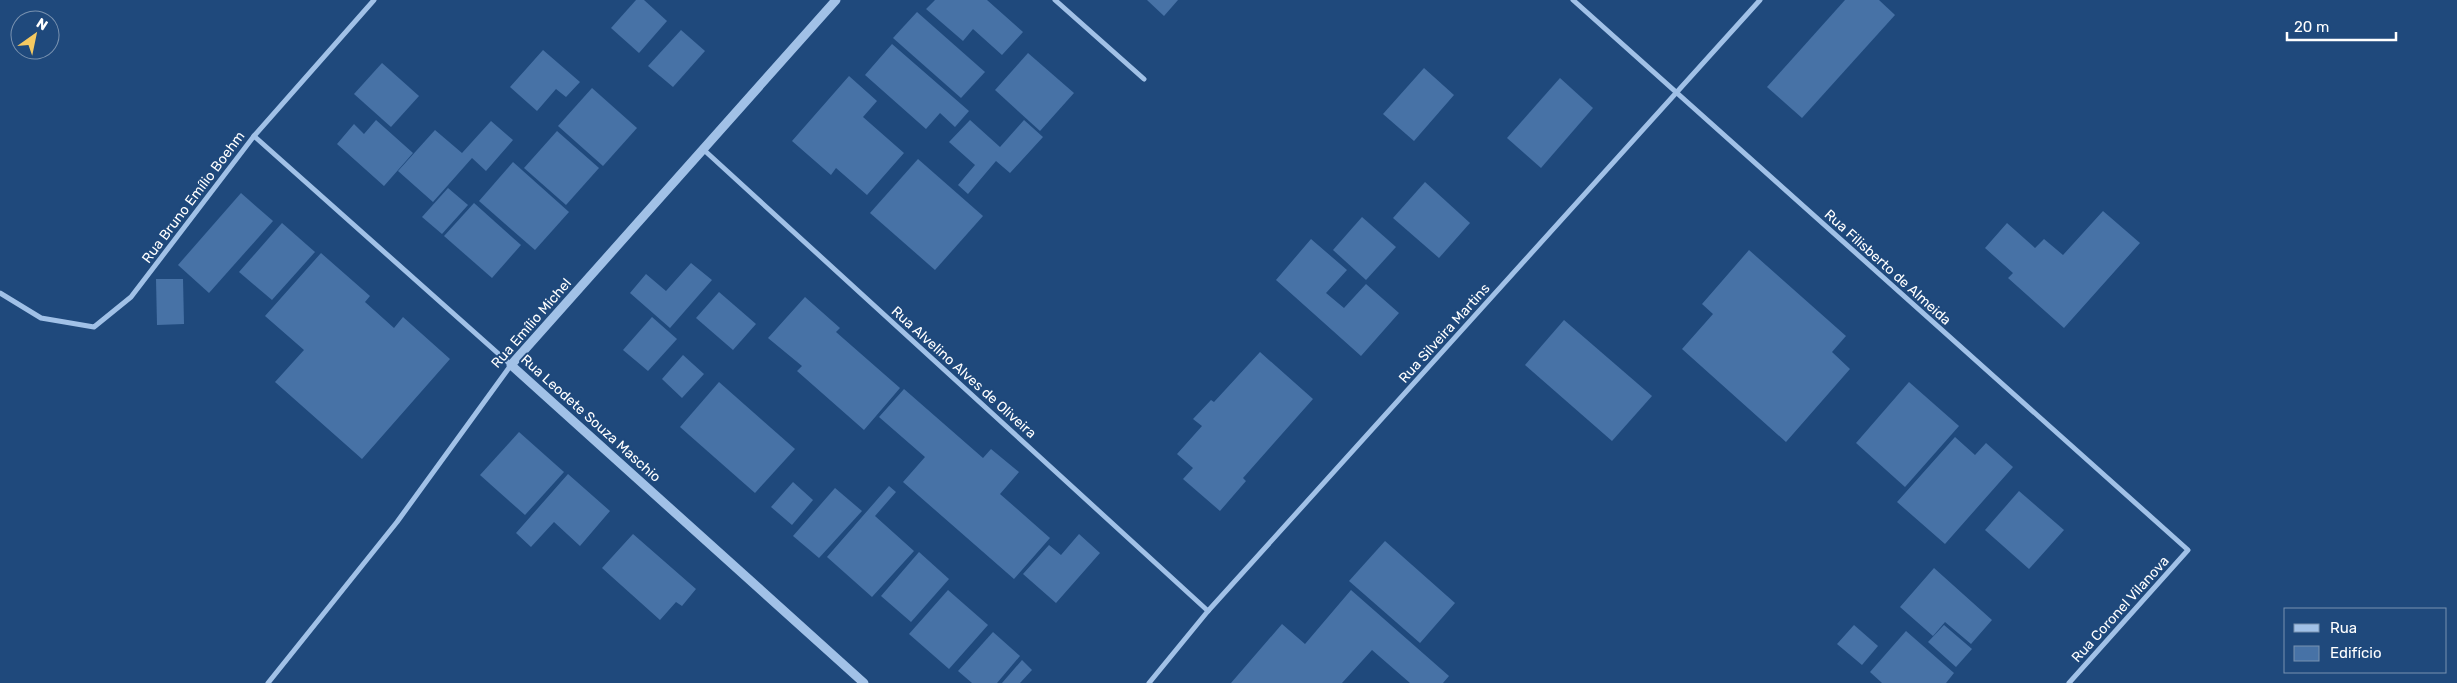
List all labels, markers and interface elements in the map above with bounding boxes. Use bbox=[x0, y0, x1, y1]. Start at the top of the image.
north arrow bbox=[10, 10, 60, 60]
scale bar bbox=[2287, 10, 2396, 42]
text: N bbox=[33, 15, 51, 34]
text: 20 m bbox=[2294, 18, 2329, 36]
street label: Rua Bruno Emílio Boehm bbox=[138, 128, 249, 267]
street label: Rua Filisberto de Almeida bbox=[1821, 206, 1954, 329]
street label: Rua Emílio Michel bbox=[488, 275, 575, 372]
street label: Rua Silveira Martins bbox=[1395, 280, 1494, 387]
street label: Rua Alvelino Alves de Oliveira bbox=[888, 303, 1040, 442]
street label: Rua Leodete Souza Maschio bbox=[517, 351, 664, 486]
street label: Rua Coronel Vilanova bbox=[2068, 553, 2173, 666]
legend bbox=[2284, 608, 2447, 673]
text: Rua bbox=[2330, 619, 2357, 637]
text: Edifício bbox=[2330, 644, 2382, 662]

